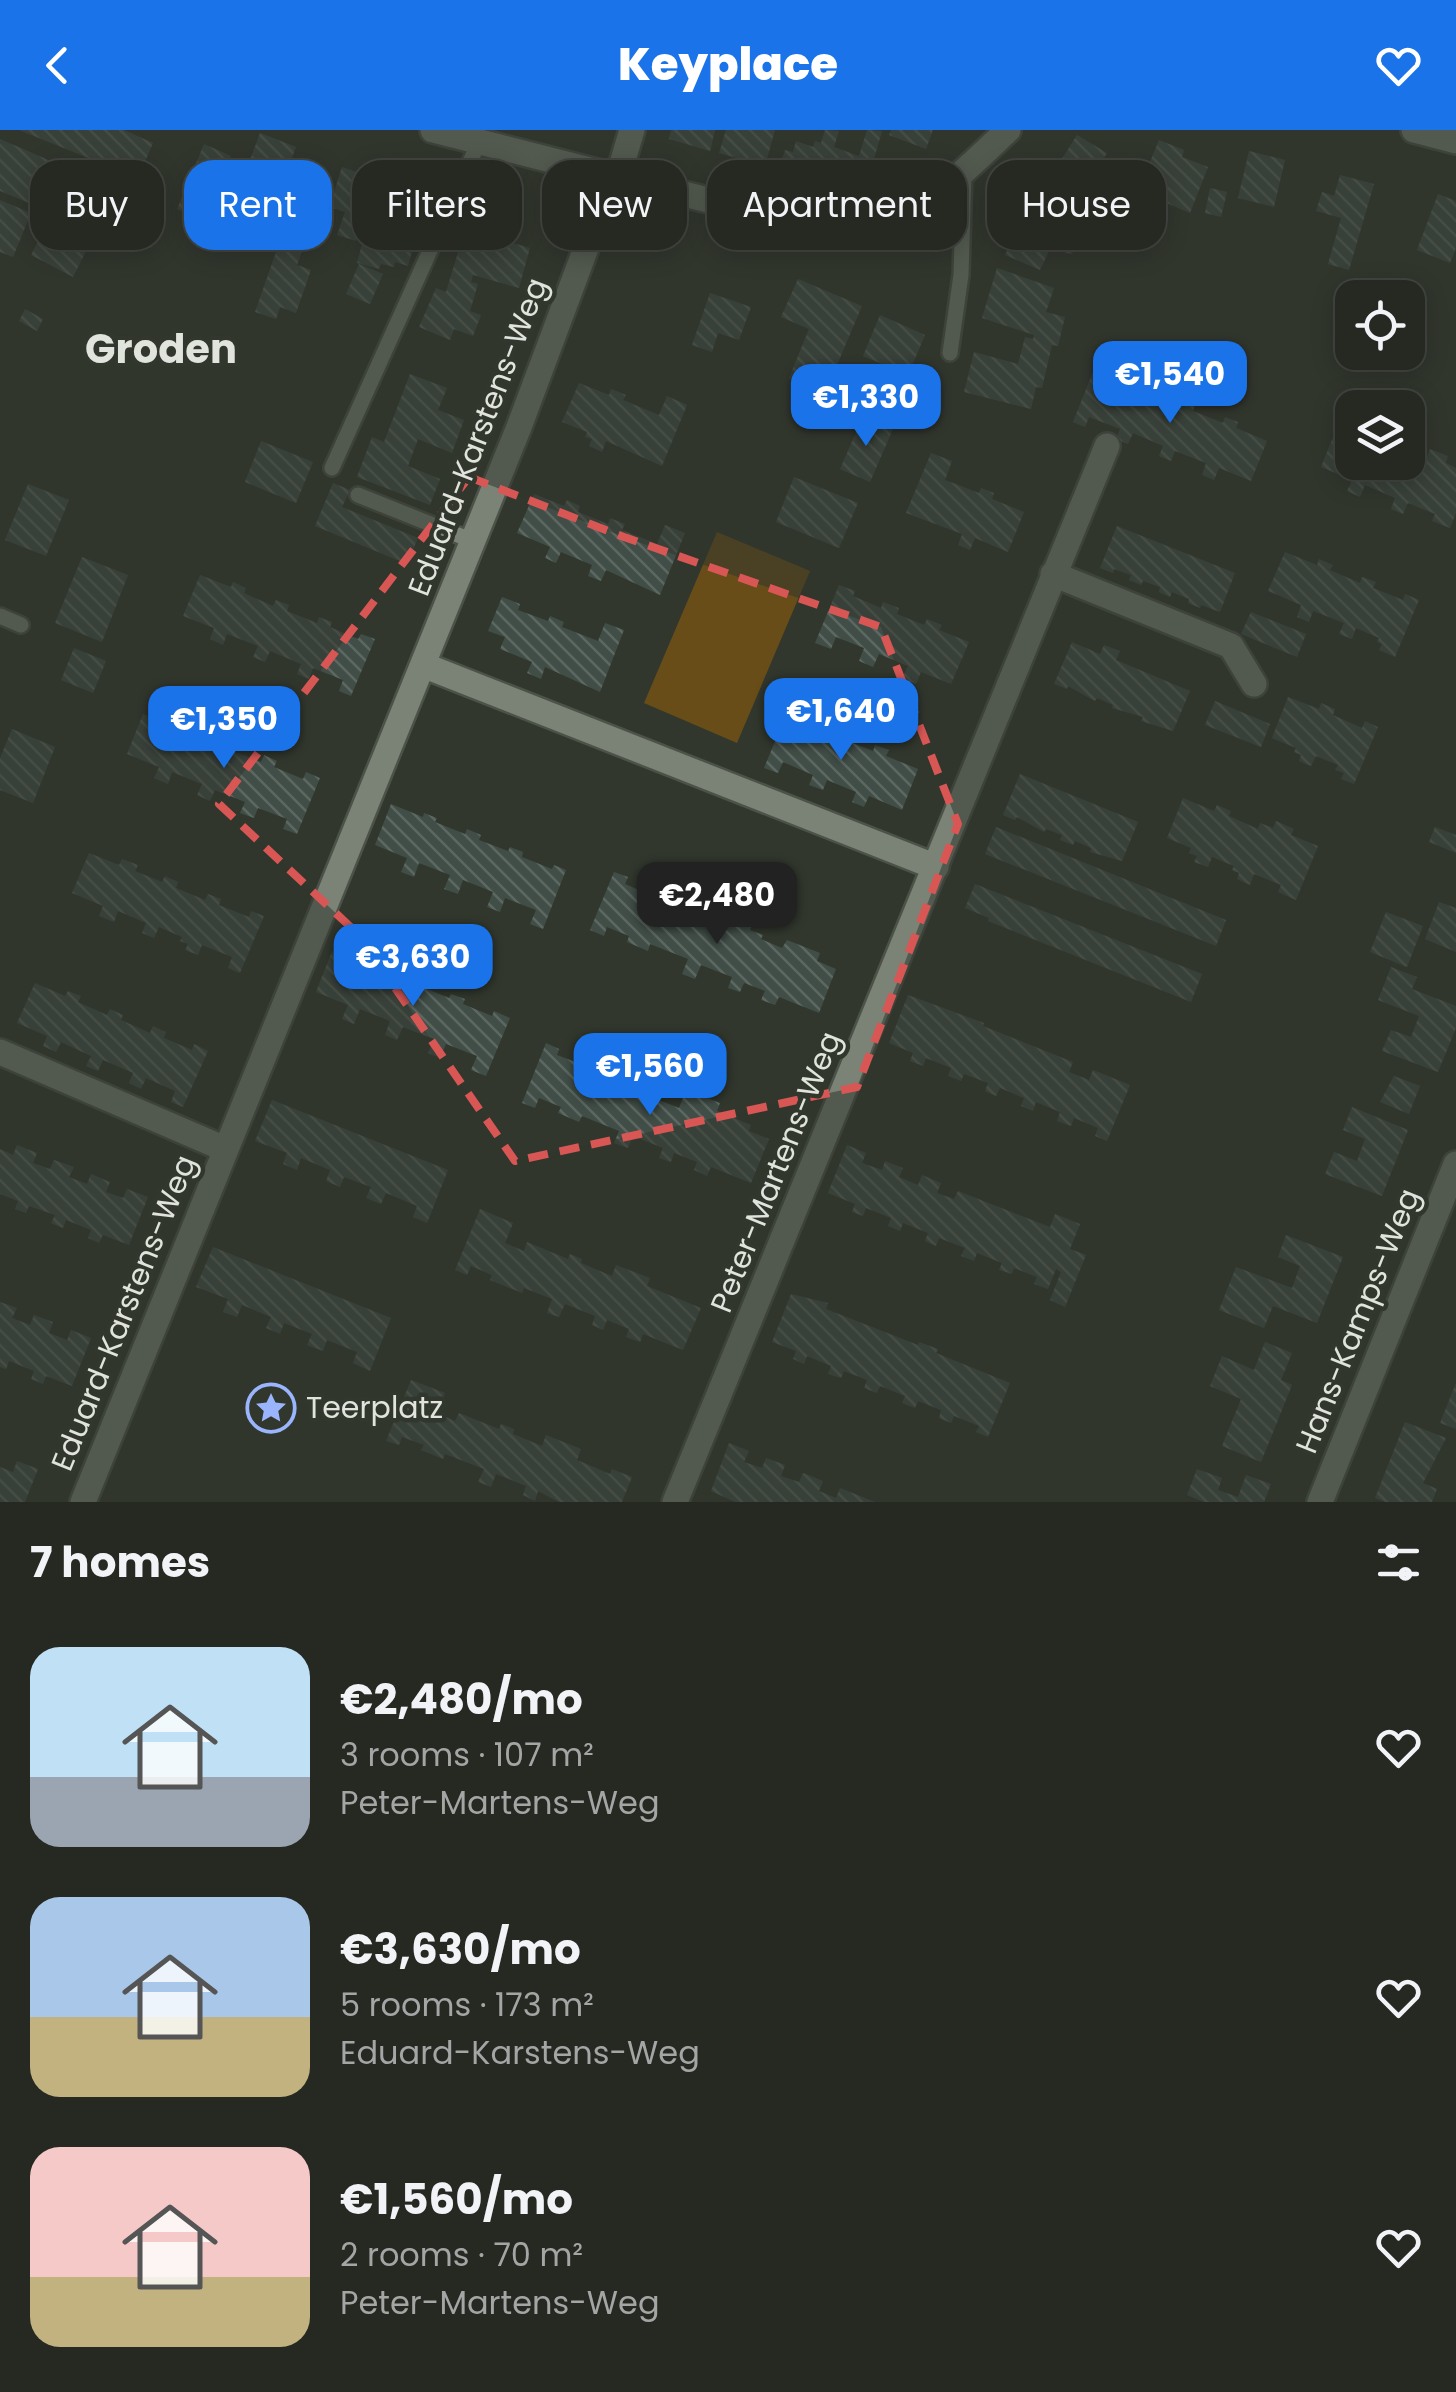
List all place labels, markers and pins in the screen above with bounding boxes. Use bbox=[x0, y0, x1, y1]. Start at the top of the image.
pin: €1,540 bbox=[1089, 341, 1251, 426]
pin: €1,330 bbox=[785, 364, 947, 449]
pin: €1,640 bbox=[760, 678, 922, 763]
pin: €1,350 bbox=[143, 686, 305, 771]
pin: €2,480 bbox=[636, 862, 798, 947]
pin: €3,630 bbox=[332, 924, 494, 1009]
pin: €1,560 bbox=[569, 1033, 731, 1118]
place icon: Teerplatz bbox=[245, 1382, 297, 1434]
place label: Teerplatz bbox=[306, 1386, 443, 1429]

